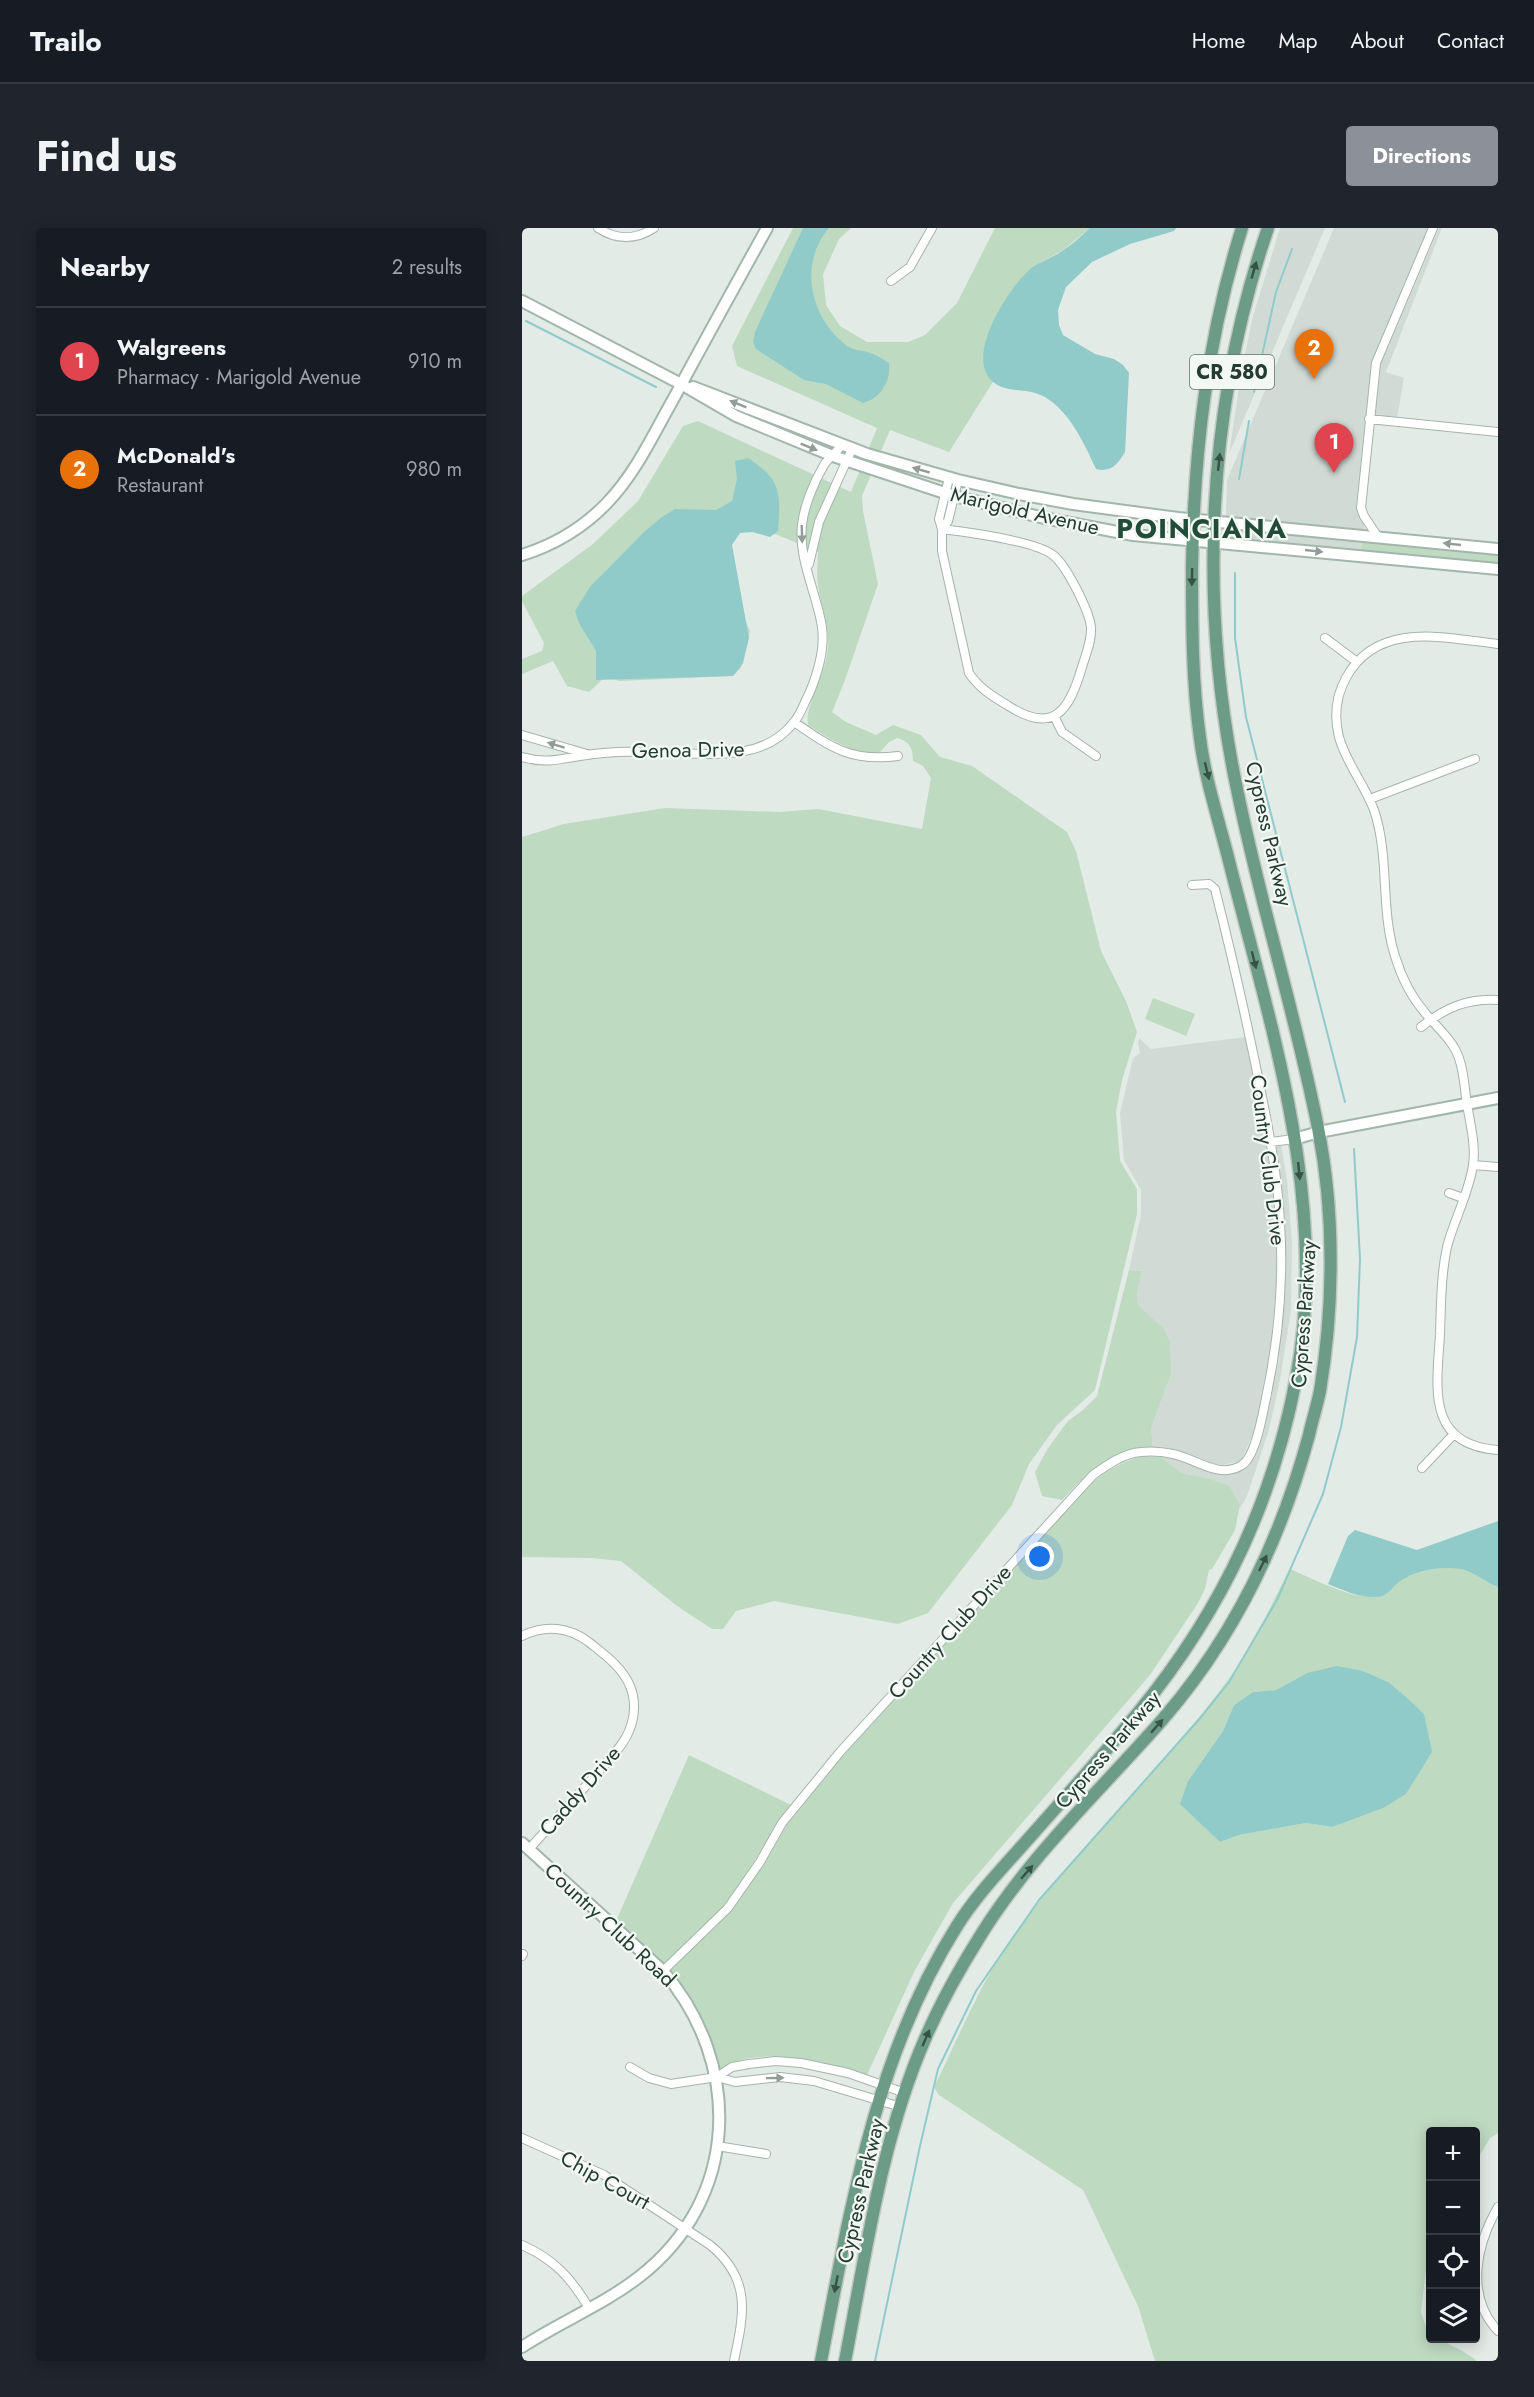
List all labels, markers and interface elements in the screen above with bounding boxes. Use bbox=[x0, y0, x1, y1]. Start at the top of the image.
text: Trailo bbox=[30, 21, 102, 62]
text: Home bbox=[1192, 26, 1245, 56]
text: Map bbox=[1278, 26, 1318, 56]
text: About bbox=[1351, 26, 1404, 56]
text: Contact bbox=[1437, 26, 1504, 56]
text: Find us bbox=[36, 126, 177, 187]
button: Directions bbox=[1346, 126, 1498, 186]
text: Nearby bbox=[60, 248, 149, 286]
text: 2 results bbox=[392, 253, 462, 282]
one-way arrow bbox=[1250, 261, 1259, 279]
pin: 2 bbox=[1294, 330, 1334, 379]
text: Walgreens bbox=[117, 331, 226, 363]
text: 1 bbox=[74, 347, 85, 376]
text: 910 m bbox=[408, 347, 462, 376]
road number: CR 580 bbox=[1190, 355, 1274, 389]
text: Pharmacy · Marigold Avenue bbox=[117, 363, 361, 392]
one-way arrow bbox=[729, 398, 747, 408]
pin: 1 bbox=[1314, 424, 1354, 473]
text: McDonald's bbox=[117, 439, 235, 471]
one-way arrow bbox=[800, 442, 818, 452]
one-way arrow bbox=[1214, 452, 1224, 471]
text: 2 bbox=[73, 455, 86, 484]
text: 980 m bbox=[406, 455, 462, 484]
one-way arrow bbox=[912, 465, 930, 474]
text: Restaurant bbox=[117, 471, 203, 500]
street label: Marigold Avenue bbox=[948, 479, 1102, 543]
district label: POINCIANA bbox=[1116, 509, 1288, 548]
one-way arrow bbox=[797, 525, 807, 544]
one-way arrow bbox=[1442, 539, 1461, 549]
one-way arrow bbox=[1304, 546, 1323, 556]
one-way arrow bbox=[1187, 568, 1197, 587]
street label: Genoa Drive bbox=[631, 734, 745, 766]
one-way arrow bbox=[547, 740, 565, 749]
street label: Cypress Parkway bbox=[1238, 759, 1300, 910]
one-way arrow bbox=[1203, 762, 1213, 780]
one-way arrow bbox=[1249, 951, 1259, 970]
street label: Country Club Drive bbox=[1243, 1073, 1293, 1247]
one-way arrow bbox=[1294, 1162, 1304, 1181]
street label: Cypress Parkway bbox=[1284, 1238, 1324, 1389]
your location bbox=[1025, 1542, 1054, 1571]
one-way arrow bbox=[1258, 1555, 1267, 1572]
street label: Country Club Drive bbox=[881, 1558, 1019, 1706]
street label: Cypress Parkway bbox=[1048, 1684, 1168, 1816]
one-way arrow bbox=[1150, 1719, 1163, 1734]
street label: Caddy Drive bbox=[532, 1739, 628, 1843]
street label: Country Club Road bbox=[538, 1856, 682, 1994]
one-way arrow bbox=[1020, 1865, 1033, 1880]
one-way arrow bbox=[921, 2028, 931, 2046]
one-way arrow bbox=[765, 2073, 784, 2082]
street label: Cypress Parkway bbox=[830, 2115, 892, 2266]
map controls bbox=[1426, 2127, 1480, 2343]
button: + bbox=[1426, 2127, 1480, 2181]
street label: Chip Court bbox=[555, 2143, 655, 2217]
button: − bbox=[1426, 2181, 1480, 2235]
button: locate bbox=[1426, 2235, 1480, 2289]
one-way arrow bbox=[831, 2275, 840, 2294]
button: layers bbox=[1426, 2289, 1480, 2343]

